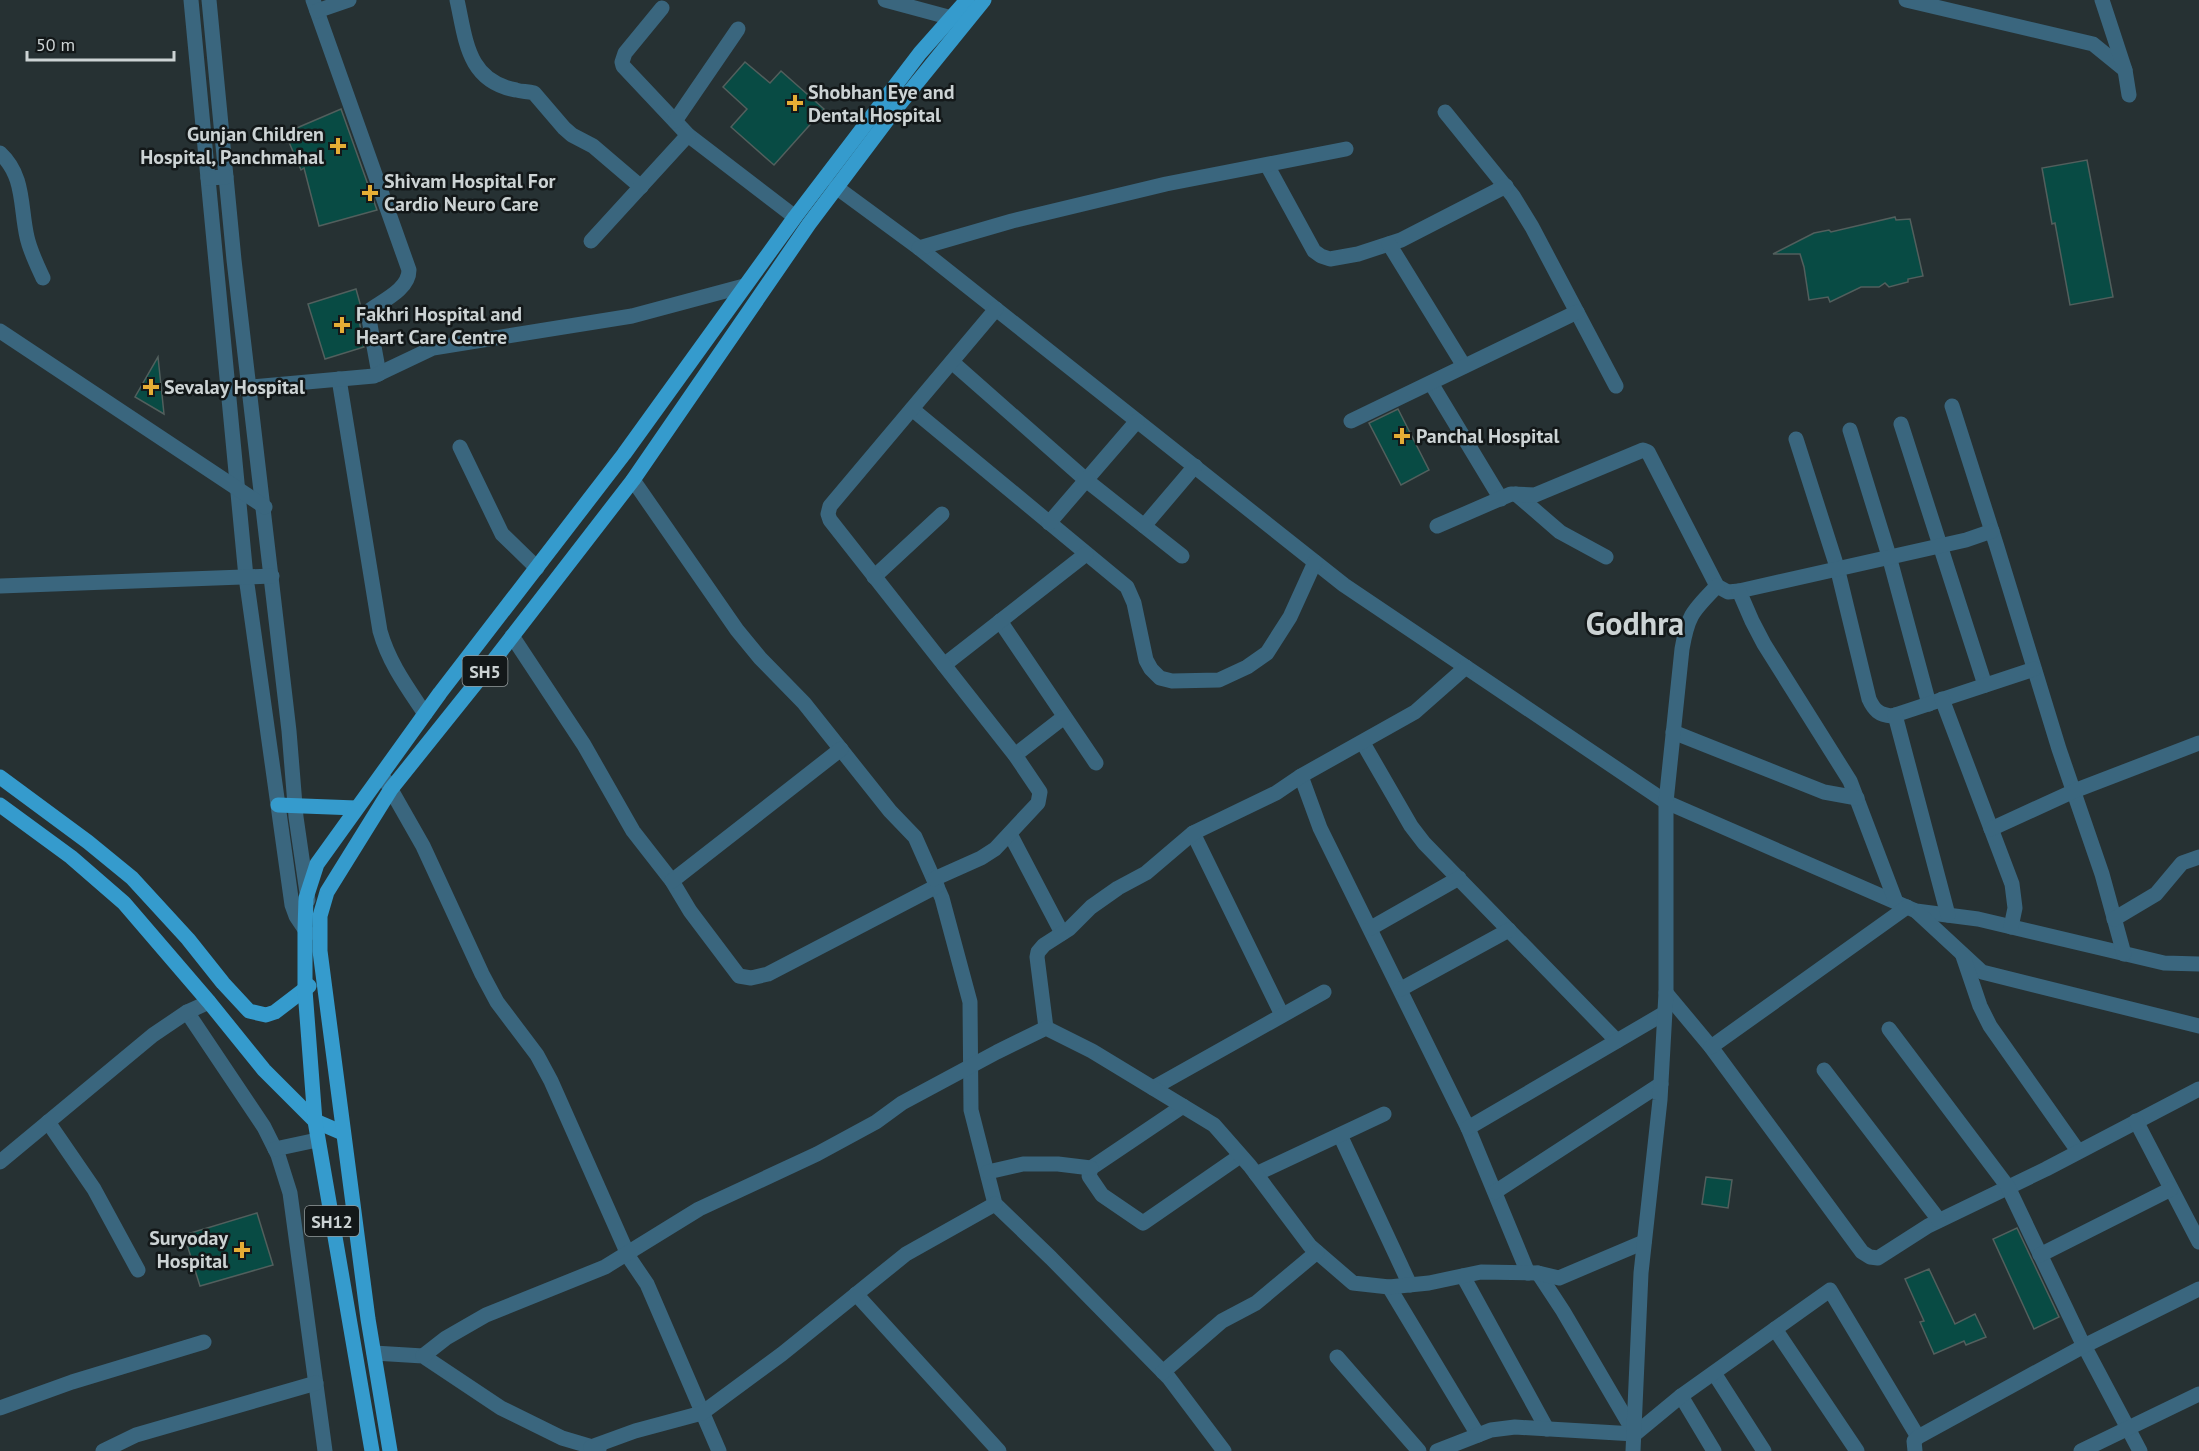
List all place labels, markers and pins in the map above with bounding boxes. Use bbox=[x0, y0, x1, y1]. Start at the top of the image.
place label: Shobhan Eye and Dental Hospital bbox=[808, 79, 954, 128]
marker: Shobhan Eye and Dental Hospital bbox=[786, 94, 804, 112]
place label: Gunjan Children Hospital, Panchmahal bbox=[140, 121, 324, 170]
marker: Gunjan Children Hospital, Panchmahal bbox=[329, 137, 347, 155]
place label: Shivam Hospital For Cardio Neuro Care bbox=[384, 168, 556, 217]
marker: Shivam Hospital For Cardio Neuro Care bbox=[361, 184, 379, 202]
place label: Fakhri Hospital and Heart Care Centre bbox=[356, 301, 522, 350]
marker: Fakhri Hospital and Heart Care Centre bbox=[333, 316, 351, 334]
place label: Sevalay Hospital bbox=[164, 374, 305, 400]
marker: Sevalay Hospital bbox=[142, 378, 160, 396]
place label: Panchal Hospital bbox=[1416, 423, 1559, 449]
marker: Panchal Hospital bbox=[1393, 427, 1411, 445]
place label: Suryoday Hospital bbox=[149, 1225, 228, 1274]
marker: Suryoday Hospital bbox=[233, 1241, 251, 1259]

